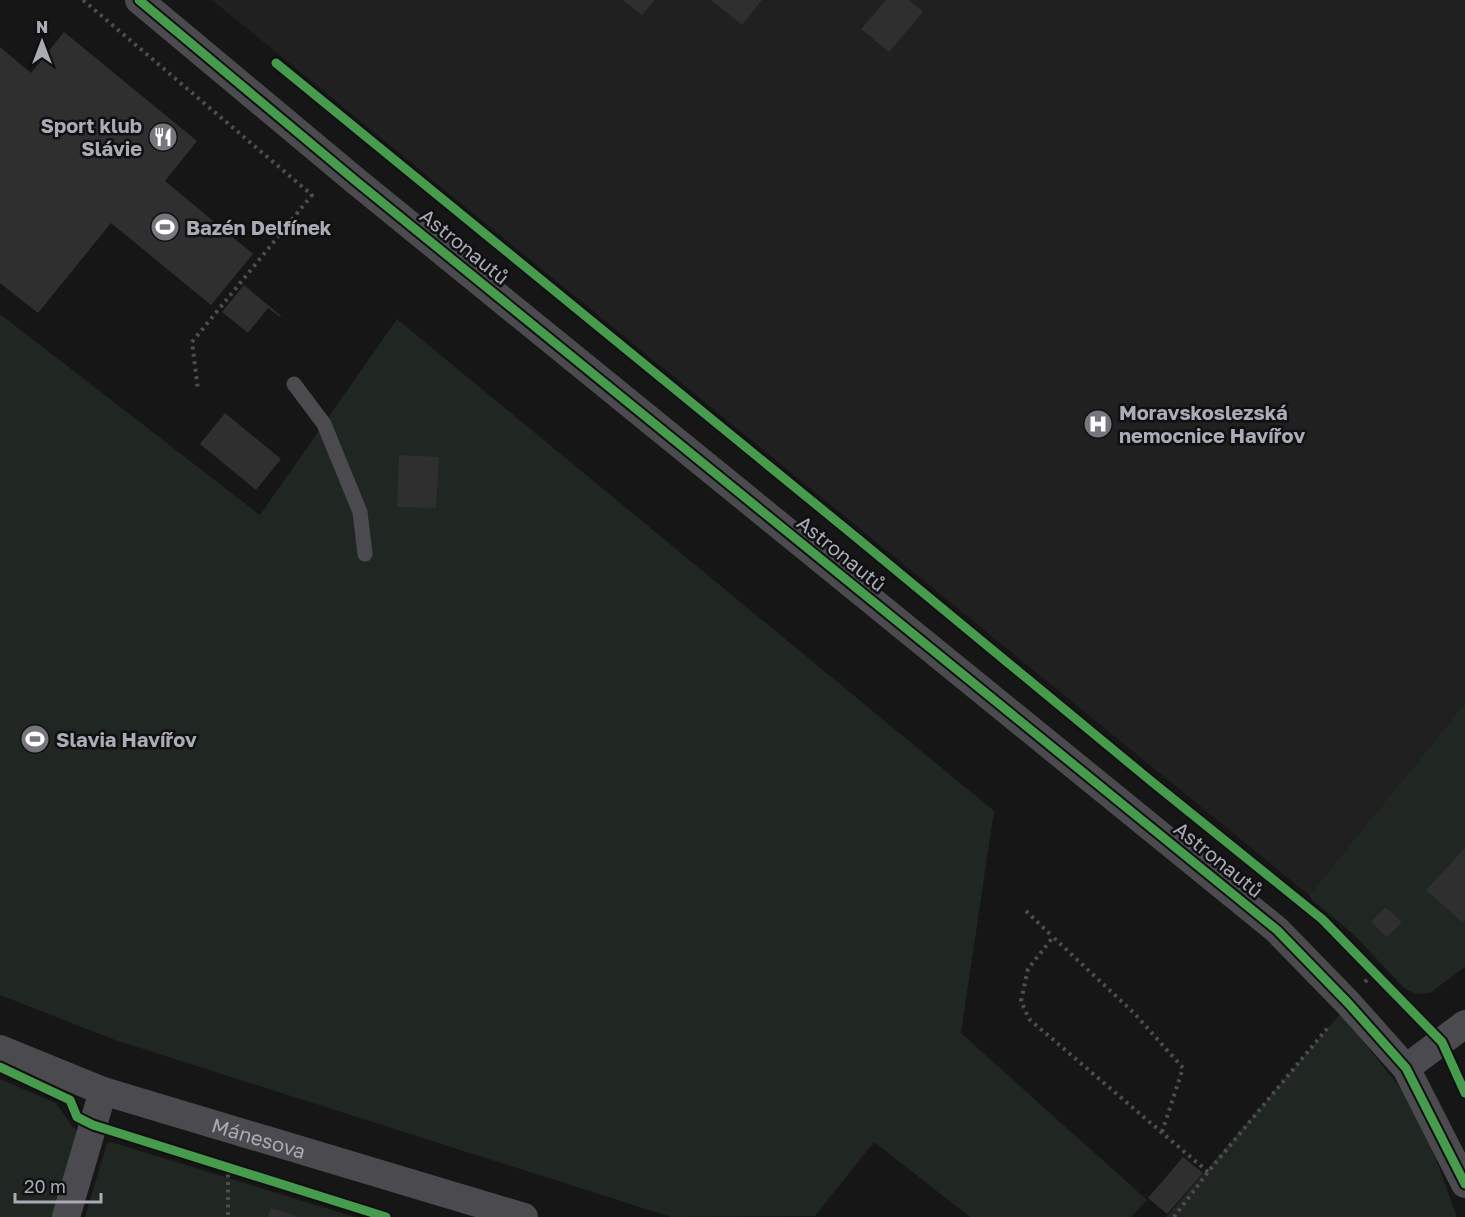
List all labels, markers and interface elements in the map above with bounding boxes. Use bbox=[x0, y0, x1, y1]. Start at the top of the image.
north arrow bbox=[12, 12, 72, 72]
text: N bbox=[36, 17, 48, 37]
place label: Sport klub Slávie bbox=[41, 113, 142, 160]
restaurant icon: Sport klub Slávie bbox=[147, 121, 179, 153]
street label: Astronautů bbox=[416, 203, 514, 289]
sports icon: Bazén Delfínek bbox=[149, 211, 181, 243]
place label: Bazén Delfínek bbox=[186, 215, 332, 239]
place label: Moravskoslezská nemocnice Havířov bbox=[1119, 400, 1305, 447]
hospital icon: Moravskoslezská nemocnice Havířov bbox=[1082, 408, 1114, 440]
street label: Astronautů bbox=[793, 510, 891, 596]
sports icon: Slavia Havířov bbox=[19, 723, 51, 755]
place label: Slavia Havířov bbox=[56, 727, 197, 751]
street label: Astronautů bbox=[1170, 816, 1268, 902]
street label: Mánesova bbox=[209, 1112, 309, 1163]
scale bar bbox=[15, 1166, 100, 1204]
text: 20 m bbox=[24, 1175, 66, 1197]

